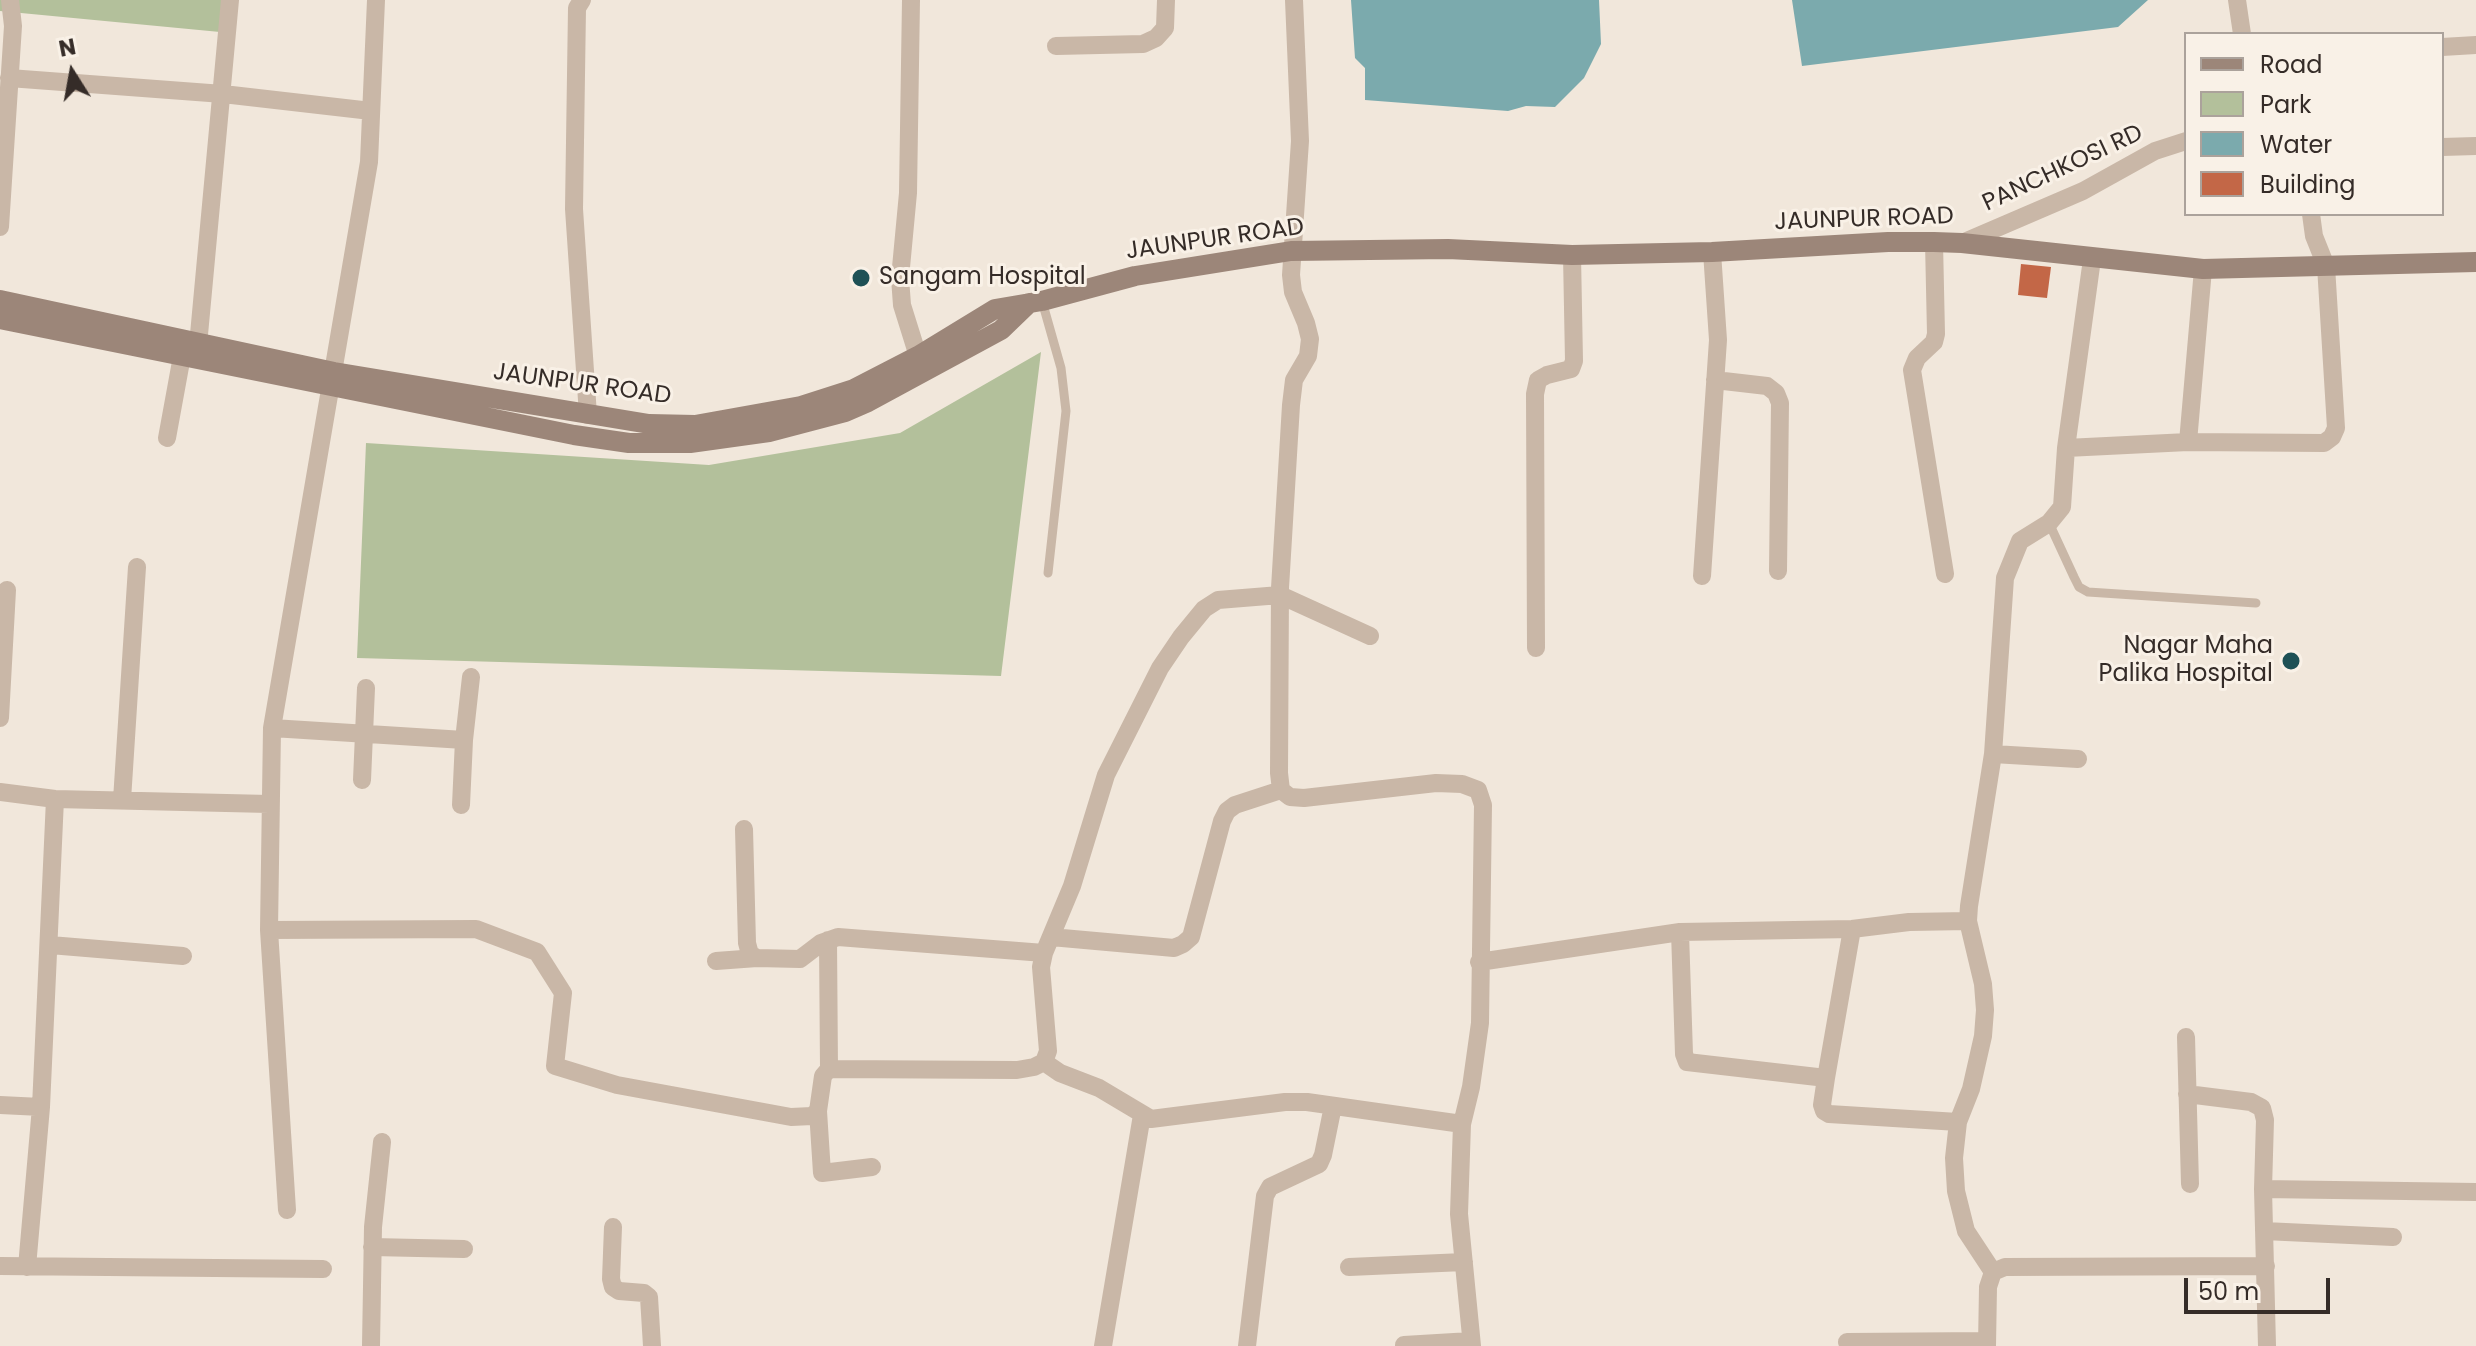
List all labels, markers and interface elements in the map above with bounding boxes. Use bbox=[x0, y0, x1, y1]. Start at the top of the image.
text: N bbox=[56, 31, 78, 65]
north arrow bbox=[32, 32, 112, 112]
legend bbox=[2184, 32, 2444, 216]
text: Road bbox=[2260, 48, 2322, 81]
text: Park bbox=[2260, 88, 2311, 121]
street label: PANCHKOSI RD bbox=[1978, 119, 2148, 219]
text: Water bbox=[2260, 128, 2332, 161]
text: Building bbox=[2260, 168, 2356, 201]
street label: JAUNPUR ROAD bbox=[1774, 202, 1954, 238]
street label: JAUNPUR ROAD bbox=[1124, 213, 1306, 267]
place label: Sangam Hospital bbox=[879, 264, 1086, 292]
marker: Sangam Hospital bbox=[850, 267, 872, 289]
street label: JAUNPUR ROAD bbox=[491, 358, 673, 412]
place label: Nagar Maha Palika Hospital bbox=[2099, 633, 2273, 689]
marker: Nagar Maha Palika Hospital bbox=[2280, 650, 2302, 672]
scale bar bbox=[2188, 1262, 2334, 1312]
text: 50 m bbox=[2198, 1275, 2259, 1308]

